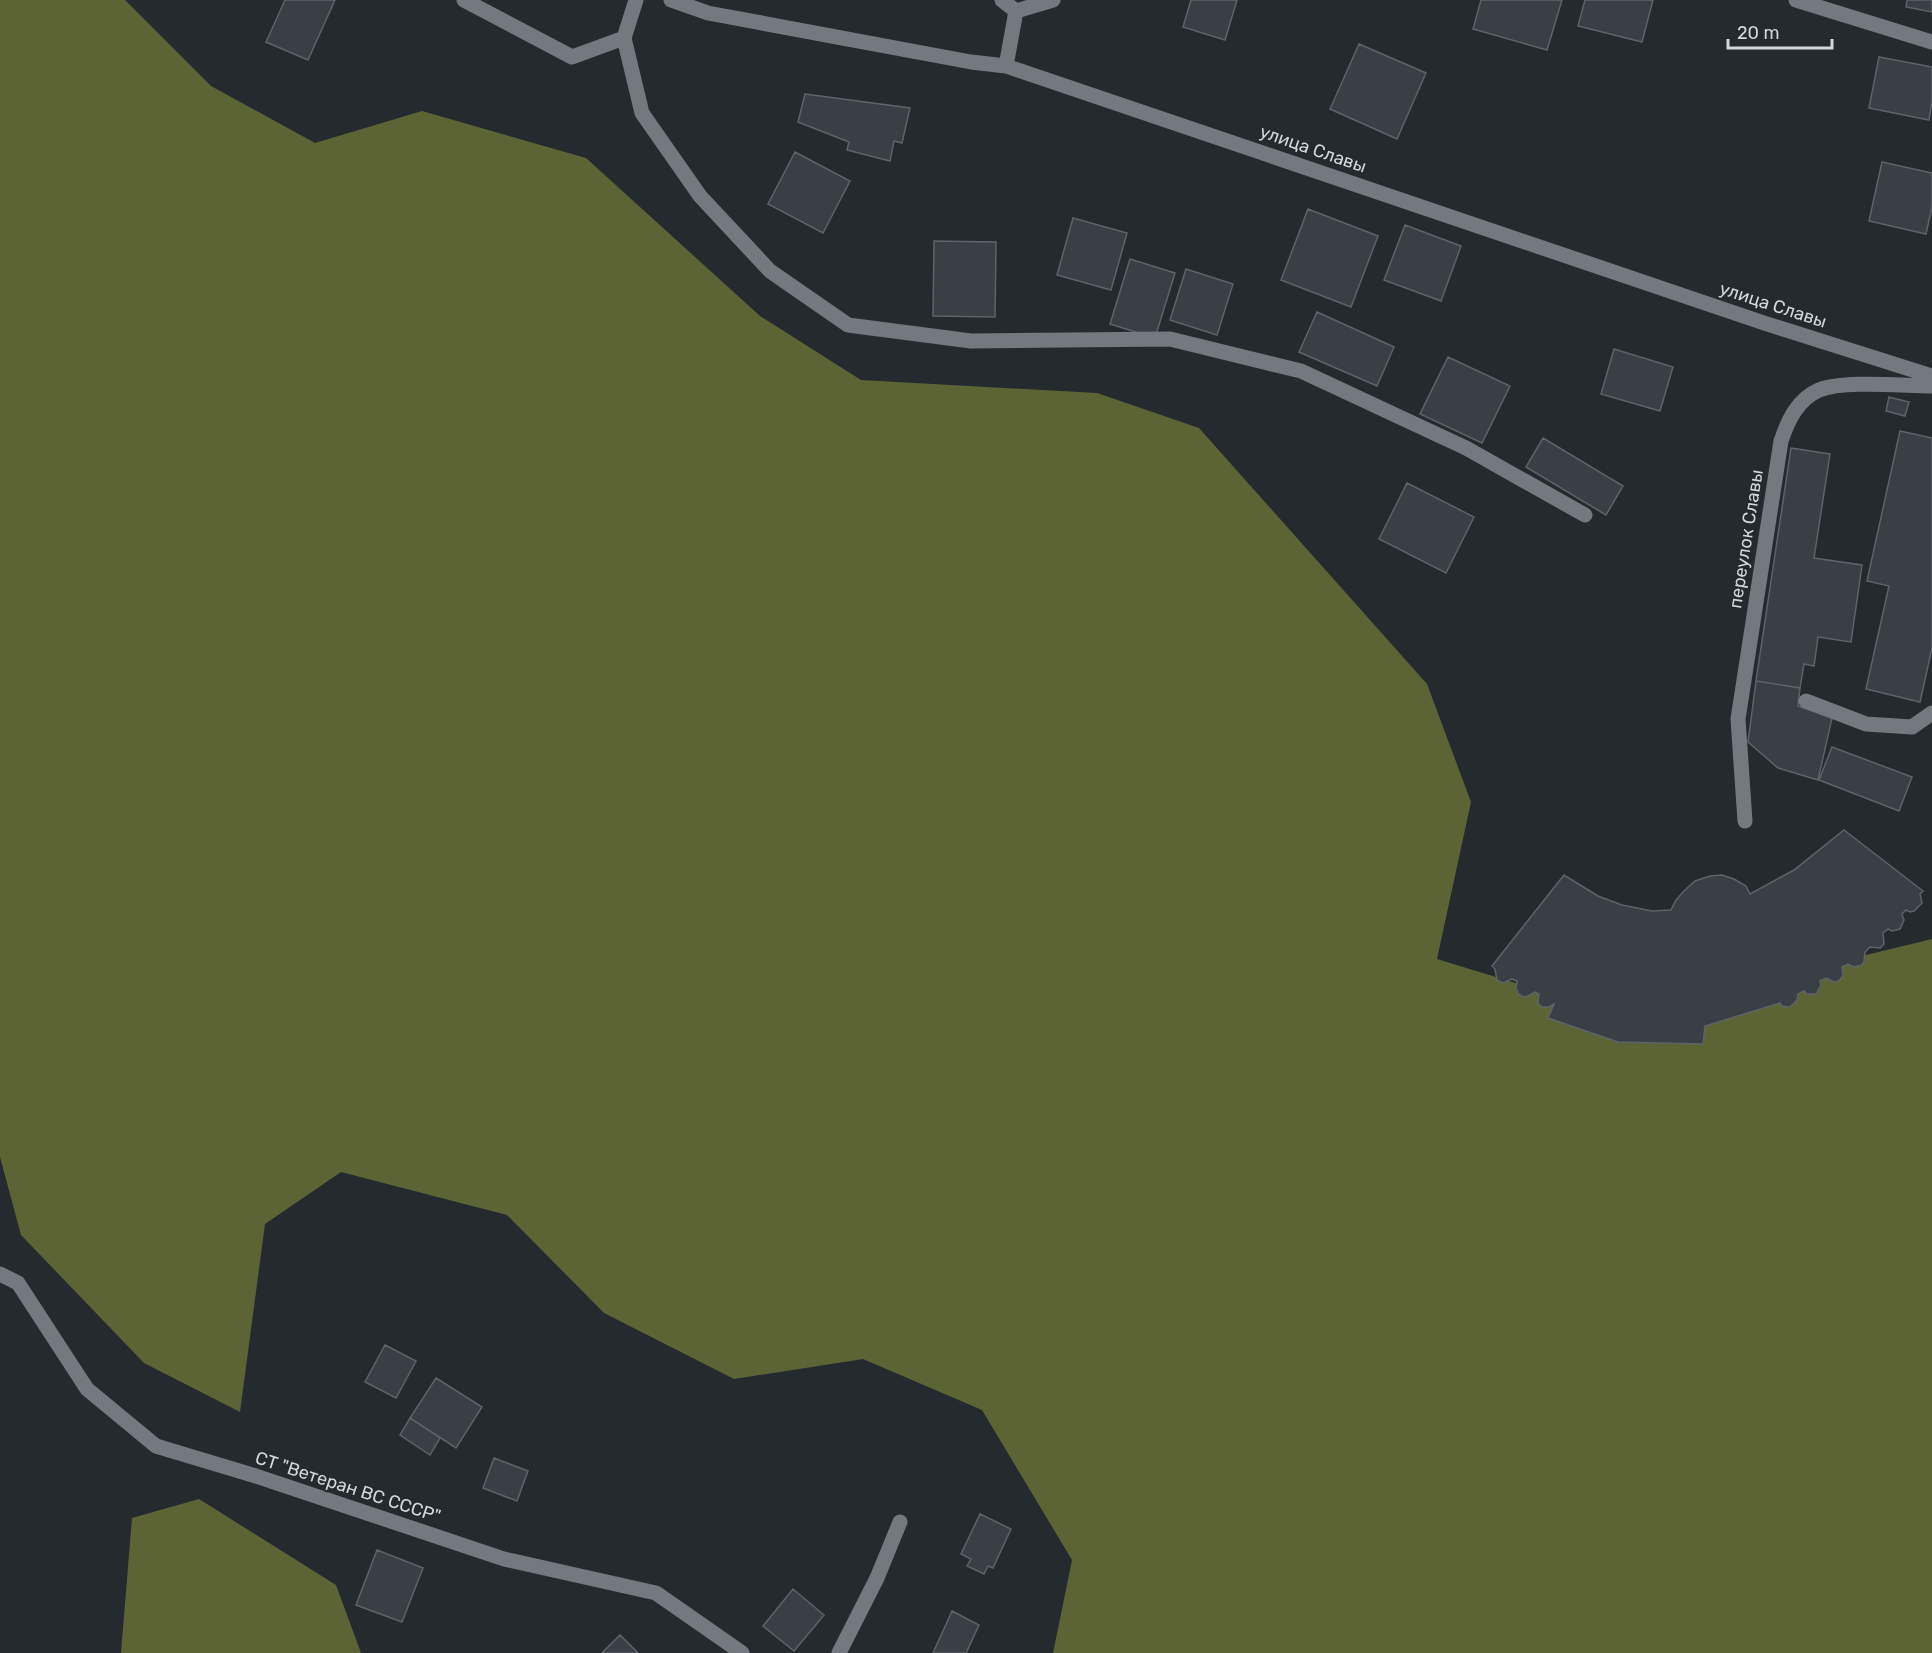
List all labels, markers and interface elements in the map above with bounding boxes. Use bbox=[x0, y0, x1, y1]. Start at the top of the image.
scale bar bbox=[1728, 12, 1832, 50]
text: 20 m bbox=[1737, 22, 1779, 44]
street label: улица Славы bbox=[1257, 120, 1369, 178]
street label: улица Славы bbox=[1717, 277, 1829, 333]
street label: переулок Славы bbox=[1724, 468, 1768, 610]
street label: СТ "Ветеран ВС СССР" bbox=[253, 1447, 443, 1527]

